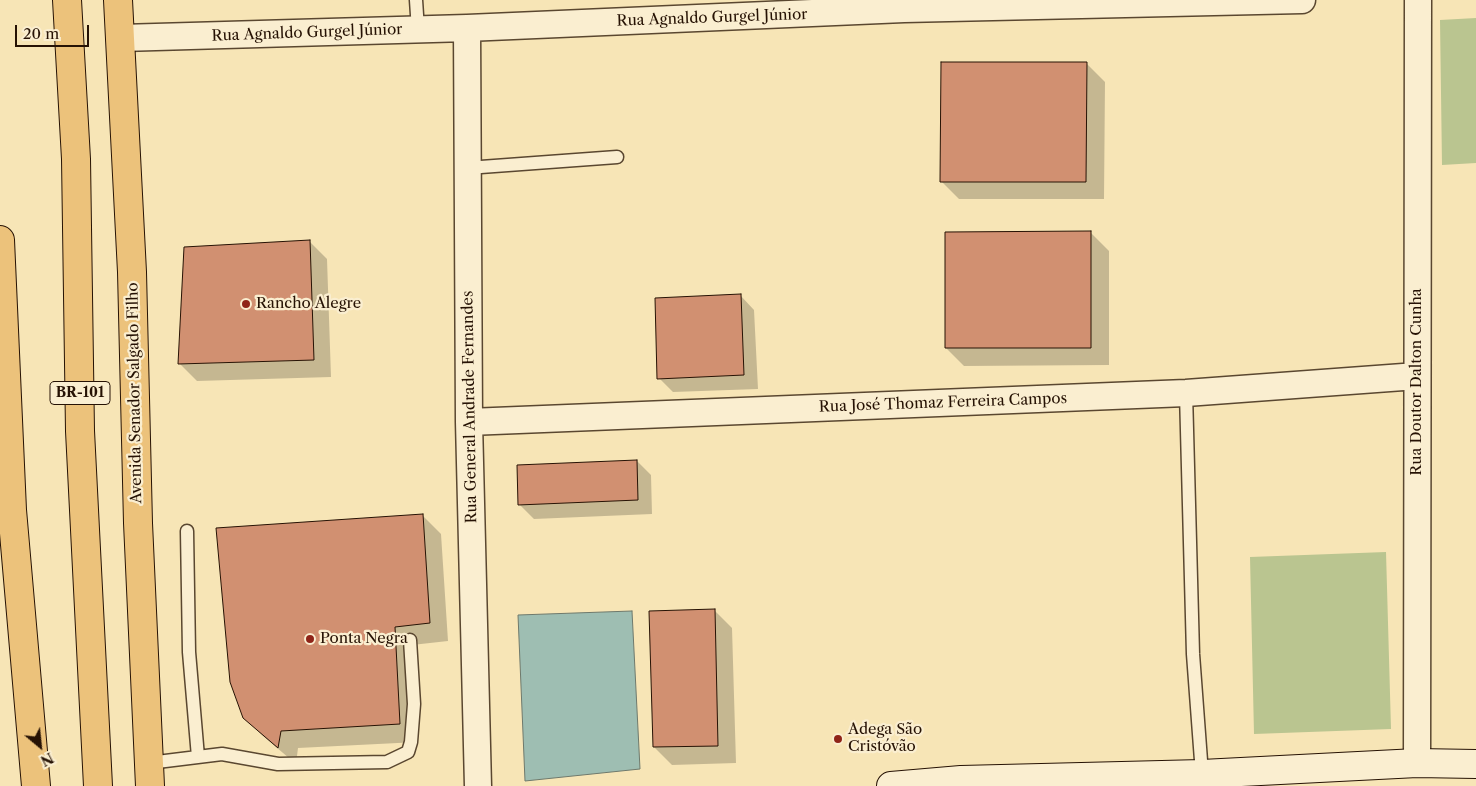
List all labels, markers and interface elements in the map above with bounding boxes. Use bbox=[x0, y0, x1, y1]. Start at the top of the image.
street label: Rua Agnaldo Gurgel Júnior bbox=[616, 6, 808, 30]
scale bar bbox=[18, 15, 91, 47]
street label: Rua Agnaldo Gurgel Júnior bbox=[211, 21, 403, 45]
text: 20 m bbox=[23, 24, 59, 43]
street label: Avenida Senador Salgado Filho bbox=[124, 282, 146, 504]
street label: Rua Doutor Dalton Cunha bbox=[1408, 288, 1426, 476]
street label: Rua General Andrade Fernandes bbox=[459, 290, 481, 524]
place label: Rancho Alegre bbox=[256, 295, 361, 313]
marker: Rancho Alegre bbox=[240, 298, 252, 310]
road number: BR-101 bbox=[50, 382, 110, 404]
street label: Rua José Thomaz Ferreira Campos bbox=[819, 390, 1067, 416]
place label: Ponta Negra bbox=[320, 630, 408, 648]
marker: Ponta Negra bbox=[304, 633, 316, 645]
north arrow bbox=[15, 721, 65, 771]
place label: Adega São Cristóvão bbox=[848, 721, 922, 756]
marker: Adega São Cristóvão bbox=[832, 733, 844, 745]
text: N bbox=[37, 748, 57, 770]

